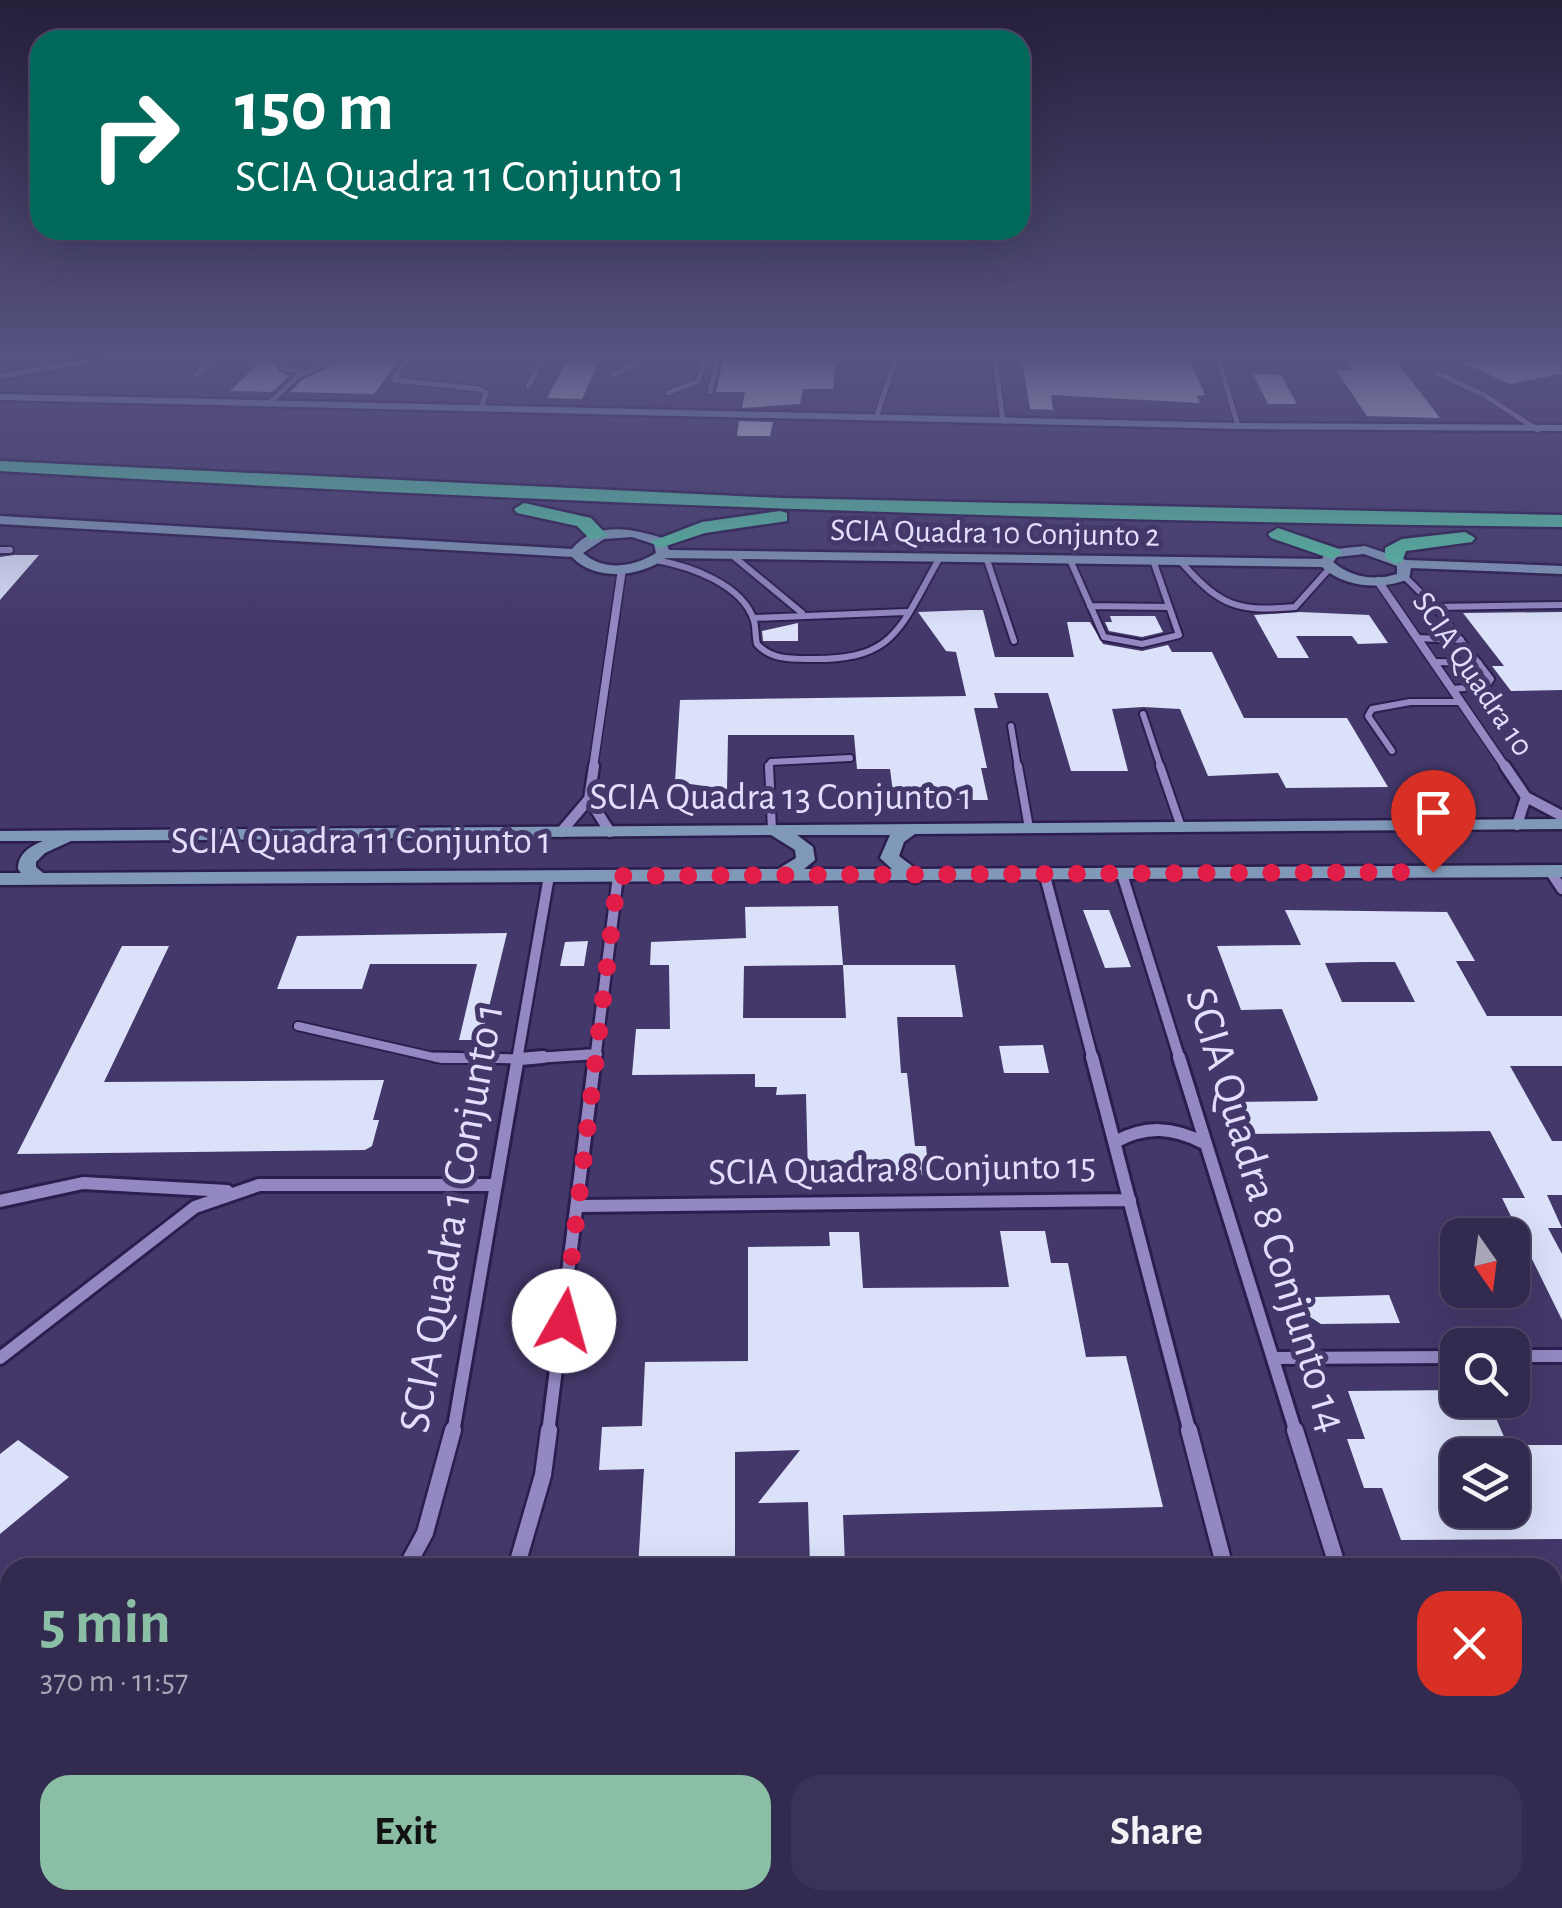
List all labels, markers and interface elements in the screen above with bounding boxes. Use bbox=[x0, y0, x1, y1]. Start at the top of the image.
icon: right bbox=[70, 70, 200, 200]
text: 150 m bbox=[235, 73, 394, 143]
text: SCIA Quadra 11 Conjunto 1 bbox=[235, 155, 685, 200]
street label: SCIA Quadra 10 Conjunto 2 bbox=[830, 514, 1160, 552]
street label: SCIA Quadra 10 bbox=[1407, 586, 1539, 762]
pin bbox=[1391, 770, 1476, 873]
street label: SCIA Quadra 13 Conjunto 1 bbox=[590, 779, 972, 817]
icon: arrive bbox=[1406, 785, 1461, 840]
street label: SCIA Quadra 11 Conjunto 1 bbox=[171, 823, 551, 861]
street label: SCIA Quadra 8 Conjunto 14 bbox=[1177, 982, 1355, 1438]
street label: SCIA Quadra 1 Conjunto 1 bbox=[392, 1000, 512, 1436]
street label: SCIA Quadra 8 Conjunto 15 bbox=[708, 1148, 1096, 1192]
north arrow bbox=[1440, 1218, 1530, 1308]
map controls bbox=[1440, 1218, 1530, 1528]
position arrow bbox=[512, 1269, 616, 1373]
button: search bbox=[1440, 1328, 1530, 1418]
button: layers bbox=[1440, 1438, 1530, 1528]
button: close bbox=[1417, 1591, 1522, 1696]
text: 5 min bbox=[40, 1594, 171, 1654]
text: 370 m · 11:57 bbox=[40, 1665, 188, 1697]
button: Exit bbox=[40, 1775, 771, 1890]
button: Share bbox=[791, 1775, 1522, 1890]

